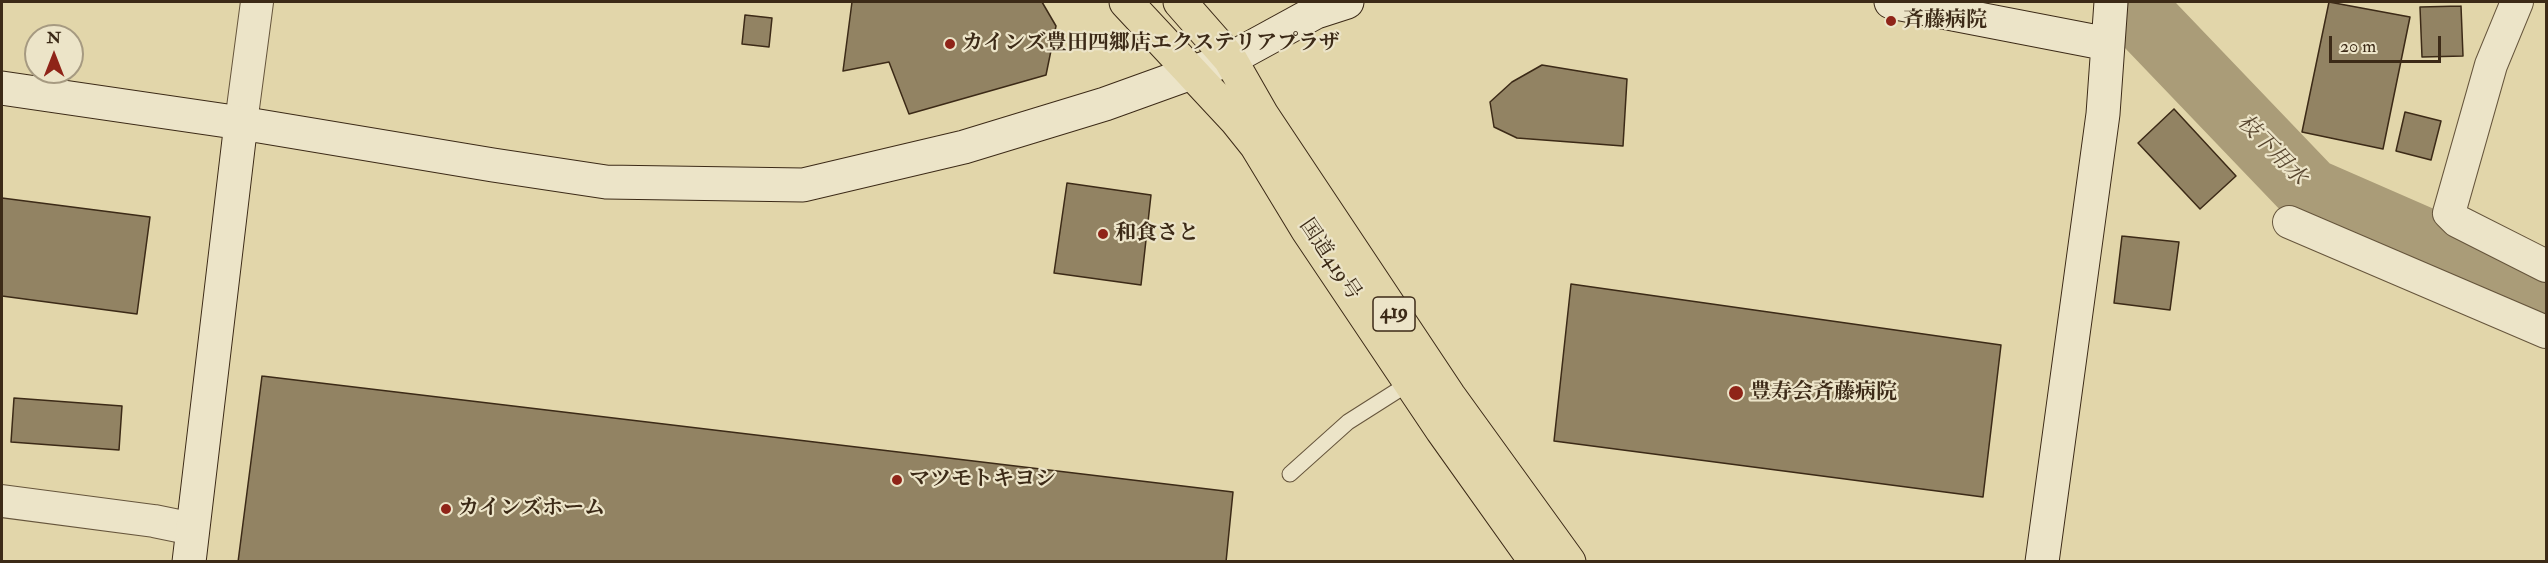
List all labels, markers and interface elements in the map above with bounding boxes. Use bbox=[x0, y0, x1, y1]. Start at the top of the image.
place label: 斉藤病院 bbox=[1903, 8, 1987, 34]
marker: 斉藤病院 bbox=[1884, 14, 1898, 28]
north arrow bbox=[24, 24, 84, 84]
scale bar bbox=[2332, 24, 2444, 62]
text: N bbox=[47, 28, 61, 48]
place label: カインズ豊田四郷店エクステリアプラザ bbox=[962, 31, 1340, 57]
text: 20 m bbox=[2340, 35, 2376, 58]
marker: カインズ豊田四郷店エクステリアプラザ bbox=[943, 37, 957, 51]
water label: 枝下用水 bbox=[2231, 110, 2311, 192]
street label: 国道419号 bbox=[1293, 215, 1365, 305]
place label: 和食さと bbox=[1115, 221, 1199, 247]
marker: 和食さと bbox=[1096, 227, 1110, 241]
road number: 419 bbox=[1373, 297, 1415, 331]
place label: 豊寿会斉藤病院 bbox=[1750, 380, 1897, 406]
marker: 豊寿会斉藤病院 bbox=[1727, 384, 1745, 402]
place label: マツモトキヨシ bbox=[909, 467, 1056, 493]
marker: マツモトキヨシ bbox=[890, 473, 904, 487]
place label: カインズホーム bbox=[458, 496, 605, 522]
marker: カインズホーム bbox=[439, 502, 453, 516]

